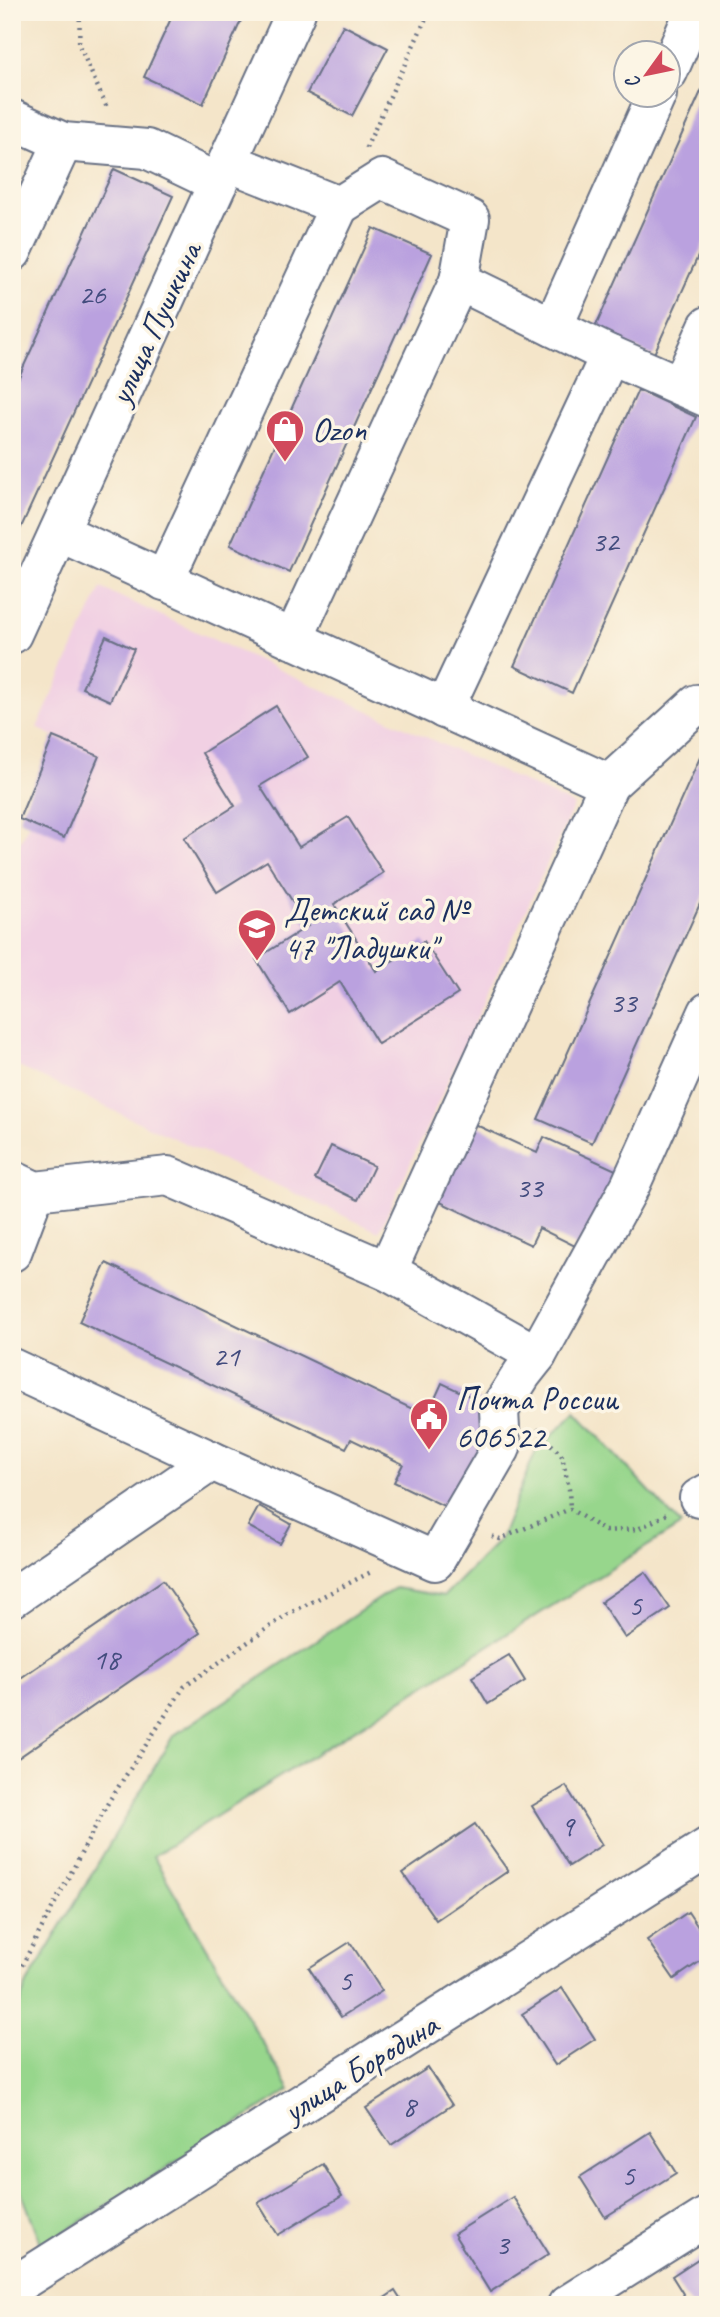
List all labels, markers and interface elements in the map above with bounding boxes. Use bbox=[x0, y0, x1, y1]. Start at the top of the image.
north arrow bbox=[612, 38, 682, 108]
text: С bbox=[620, 70, 646, 93]
street label: улица Пушкина bbox=[98, 233, 212, 413]
house number: 26 bbox=[79, 275, 107, 313]
shop icon: Ozon bbox=[264, 408, 306, 463]
place label: Ozon bbox=[312, 409, 366, 451]
house number: 32 bbox=[592, 522, 621, 560]
place label: Детский сад № 47 "Ладушки" bbox=[284, 889, 472, 969]
school or university icon: Детский сад № 47 "Ладушки" bbox=[236, 907, 278, 962]
house number: 33 bbox=[610, 983, 639, 1021]
house number: 33 bbox=[516, 1168, 545, 1206]
house number: 21 bbox=[213, 1337, 241, 1375]
place label: Почта России 606522 bbox=[456, 1378, 620, 1458]
public building icon: Почта России 606522 bbox=[408, 1396, 450, 1451]
house number: 5 bbox=[628, 1586, 643, 1624]
house number: 18 bbox=[93, 1640, 122, 1678]
house number: 9 bbox=[560, 1807, 576, 1845]
house number: 5 bbox=[338, 1961, 353, 1999]
street label: улица Бородина bbox=[274, 2002, 448, 2133]
house number: 8 bbox=[402, 2087, 418, 2125]
house number: 5 bbox=[621, 2156, 636, 2194]
house number: 3 bbox=[495, 2225, 511, 2263]

